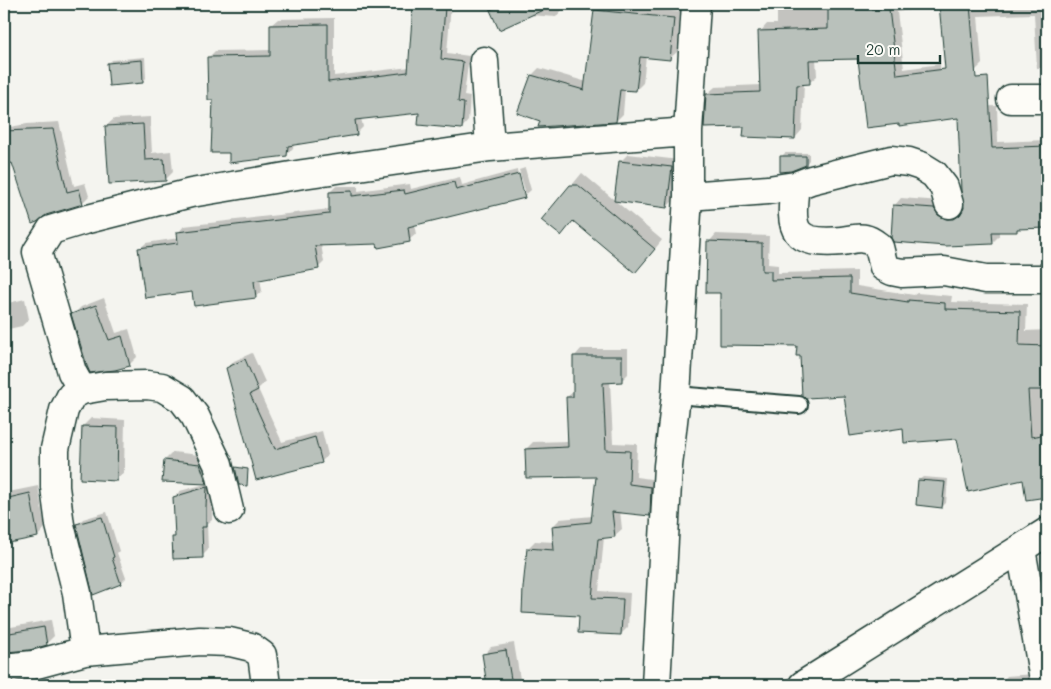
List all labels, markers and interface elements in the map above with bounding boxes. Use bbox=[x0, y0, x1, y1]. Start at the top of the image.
scale bar bbox=[858, 32, 941, 64]
text: 20 m bbox=[866, 39, 900, 59]

